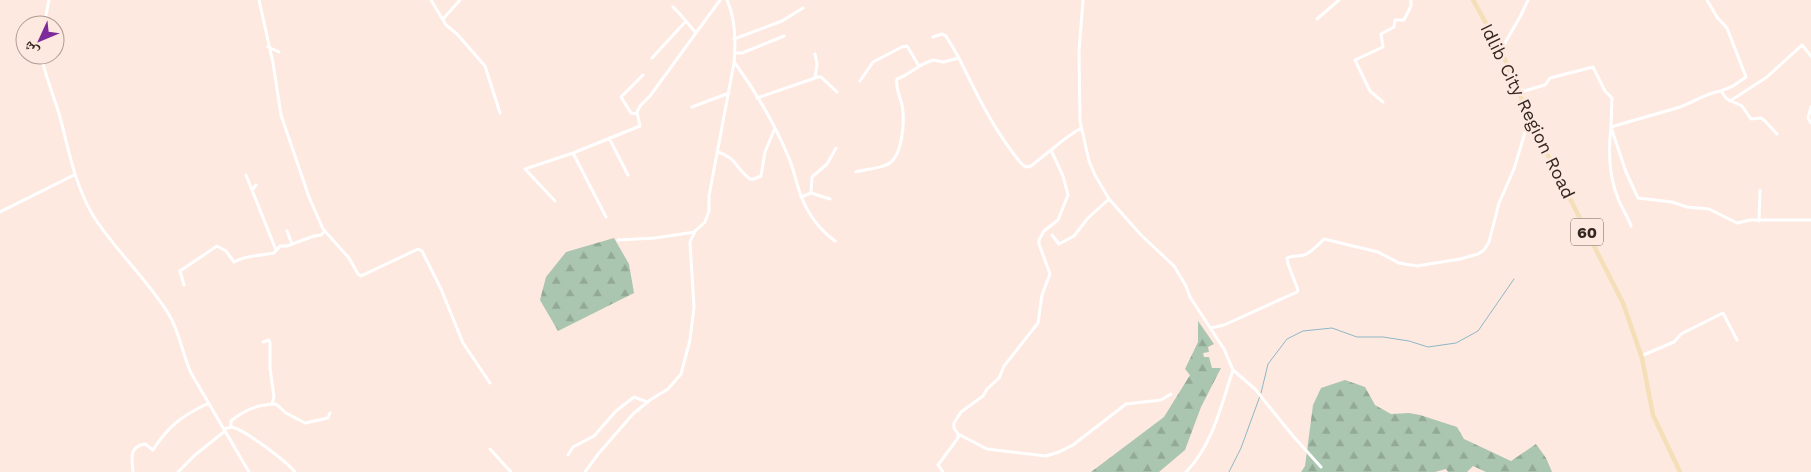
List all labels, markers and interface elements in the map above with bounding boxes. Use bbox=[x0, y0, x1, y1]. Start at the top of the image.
north arrow bbox=[15, 15, 65, 65]
street label: Idlib City Region Road bbox=[1476, 20, 1580, 202]
text: ش bbox=[20, 37, 42, 60]
road number: 60 bbox=[1571, 218, 1603, 246]

